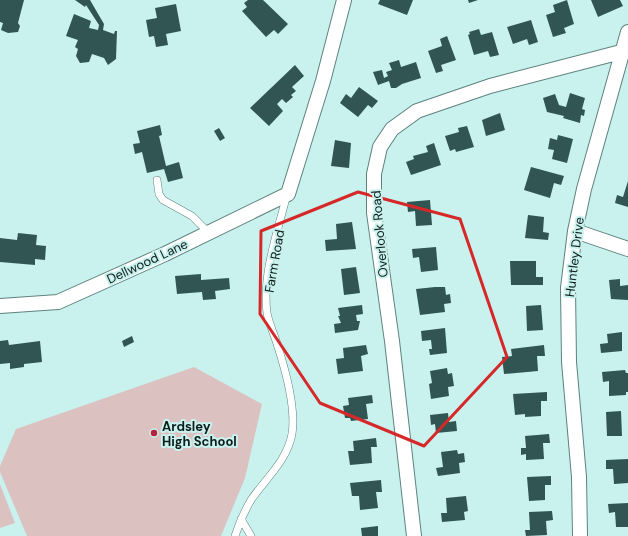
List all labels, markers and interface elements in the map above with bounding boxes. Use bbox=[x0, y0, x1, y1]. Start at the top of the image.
street label: Overlook Road bbox=[367, 190, 392, 278]
street label: Huntley Drive bbox=[561, 216, 588, 298]
street label: Farm Road bbox=[261, 228, 288, 294]
street label: Dellwood Lane bbox=[104, 235, 191, 288]
place label: Ardsley High School bbox=[162, 418, 237, 450]
marker: Ardsley High School bbox=[149, 428, 159, 438]

